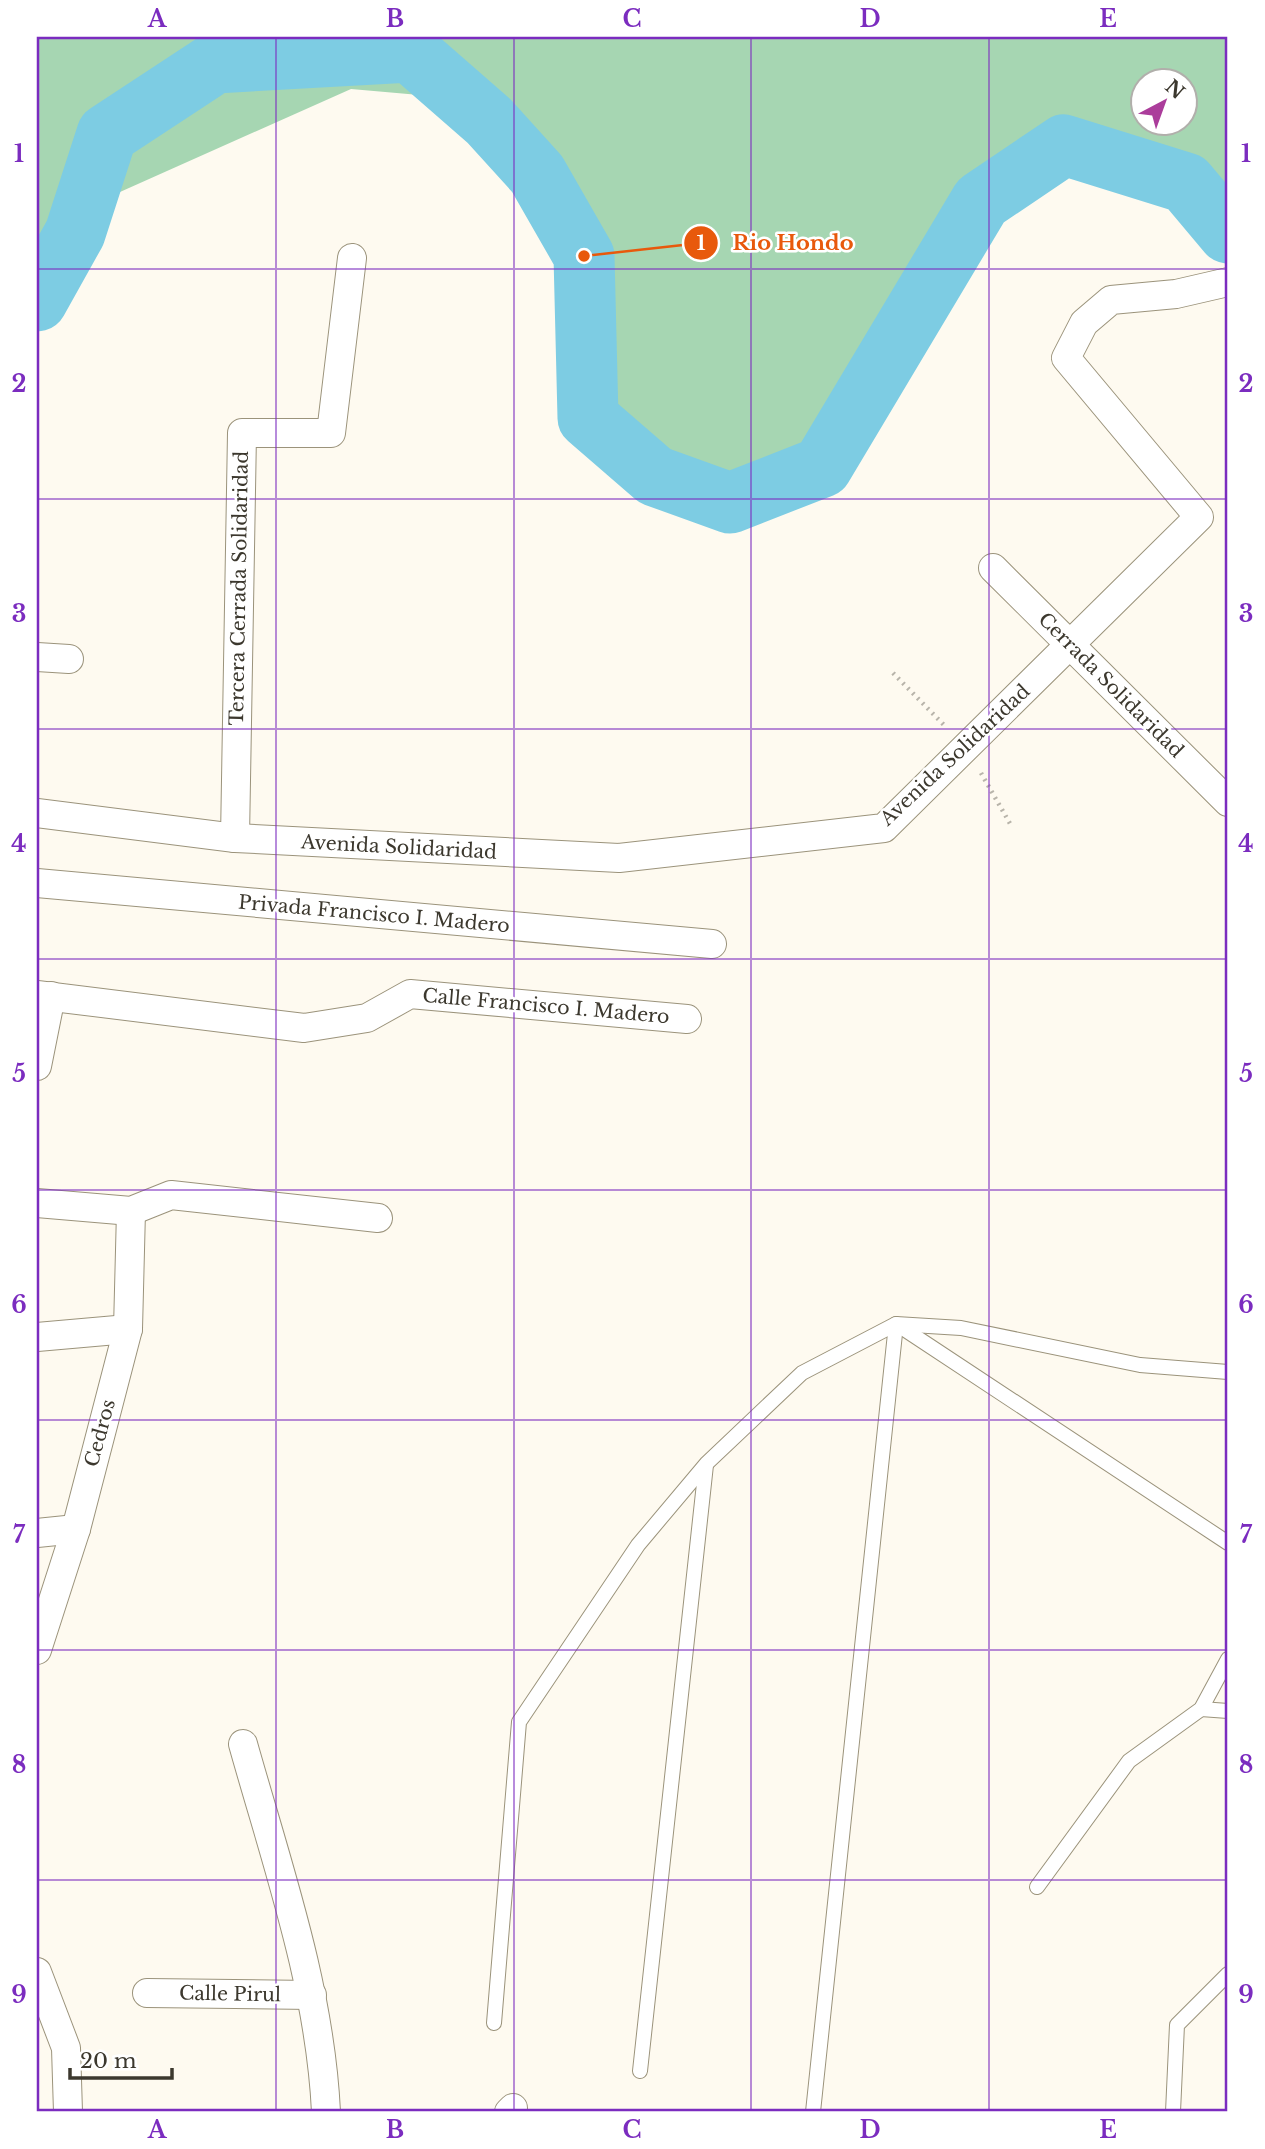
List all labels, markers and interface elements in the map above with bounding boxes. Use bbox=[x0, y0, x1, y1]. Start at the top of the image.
text: A bbox=[147, 5, 168, 33]
text: B bbox=[386, 5, 404, 33]
text: C bbox=[623, 5, 641, 33]
text: D bbox=[859, 5, 881, 33]
text: E bbox=[1099, 5, 1117, 33]
north arrow bbox=[1128, 66, 1198, 136]
text: N bbox=[1161, 75, 1189, 104]
text: 1 bbox=[14, 140, 24, 168]
text: 1 bbox=[1241, 140, 1251, 168]
callout: Rio Hondo bbox=[683, 222, 867, 264]
text: 1 bbox=[696, 230, 706, 256]
text: Rio Hondo bbox=[732, 230, 854, 256]
text: 2 bbox=[12, 370, 26, 398]
text: 2 bbox=[1239, 370, 1253, 398]
street label: Tercera Cerrada Solidaridad bbox=[225, 450, 253, 726]
text: 3 bbox=[12, 600, 26, 628]
text: 3 bbox=[1239, 600, 1253, 628]
street label: Cerrada Solidaridad bbox=[1034, 608, 1188, 762]
street label: Avenida Solidaridad bbox=[875, 680, 1035, 831]
text: 4 bbox=[11, 830, 27, 858]
street label: Avenida Solidaridad bbox=[299, 830, 498, 864]
text: 4 bbox=[1238, 830, 1254, 858]
street label: Privada Francisco I. Madero bbox=[237, 891, 511, 937]
street label: Calle Francisco I. Madero bbox=[422, 984, 670, 1028]
text: 5 bbox=[12, 1060, 26, 1088]
text: 5 bbox=[1239, 1060, 1253, 1088]
text: 6 bbox=[11, 1291, 27, 1319]
text: 6 bbox=[1238, 1291, 1254, 1319]
street label: Cedros bbox=[80, 1397, 120, 1469]
text: 7 bbox=[13, 1521, 26, 1549]
text: 7 bbox=[1240, 1521, 1253, 1549]
text: 8 bbox=[12, 1751, 26, 1779]
text: 8 bbox=[1239, 1751, 1253, 1779]
text: 9 bbox=[11, 1981, 27, 2009]
text: 9 bbox=[1238, 1981, 1254, 2009]
street label: Calle Pirul bbox=[179, 1982, 281, 2006]
scale bar bbox=[70, 2037, 172, 2081]
text: 20 m bbox=[80, 2048, 137, 2074]
text: A bbox=[147, 2116, 168, 2144]
text: B bbox=[386, 2116, 404, 2144]
text: C bbox=[623, 2116, 641, 2144]
text: D bbox=[859, 2116, 881, 2144]
text: E bbox=[1099, 2116, 1117, 2144]

